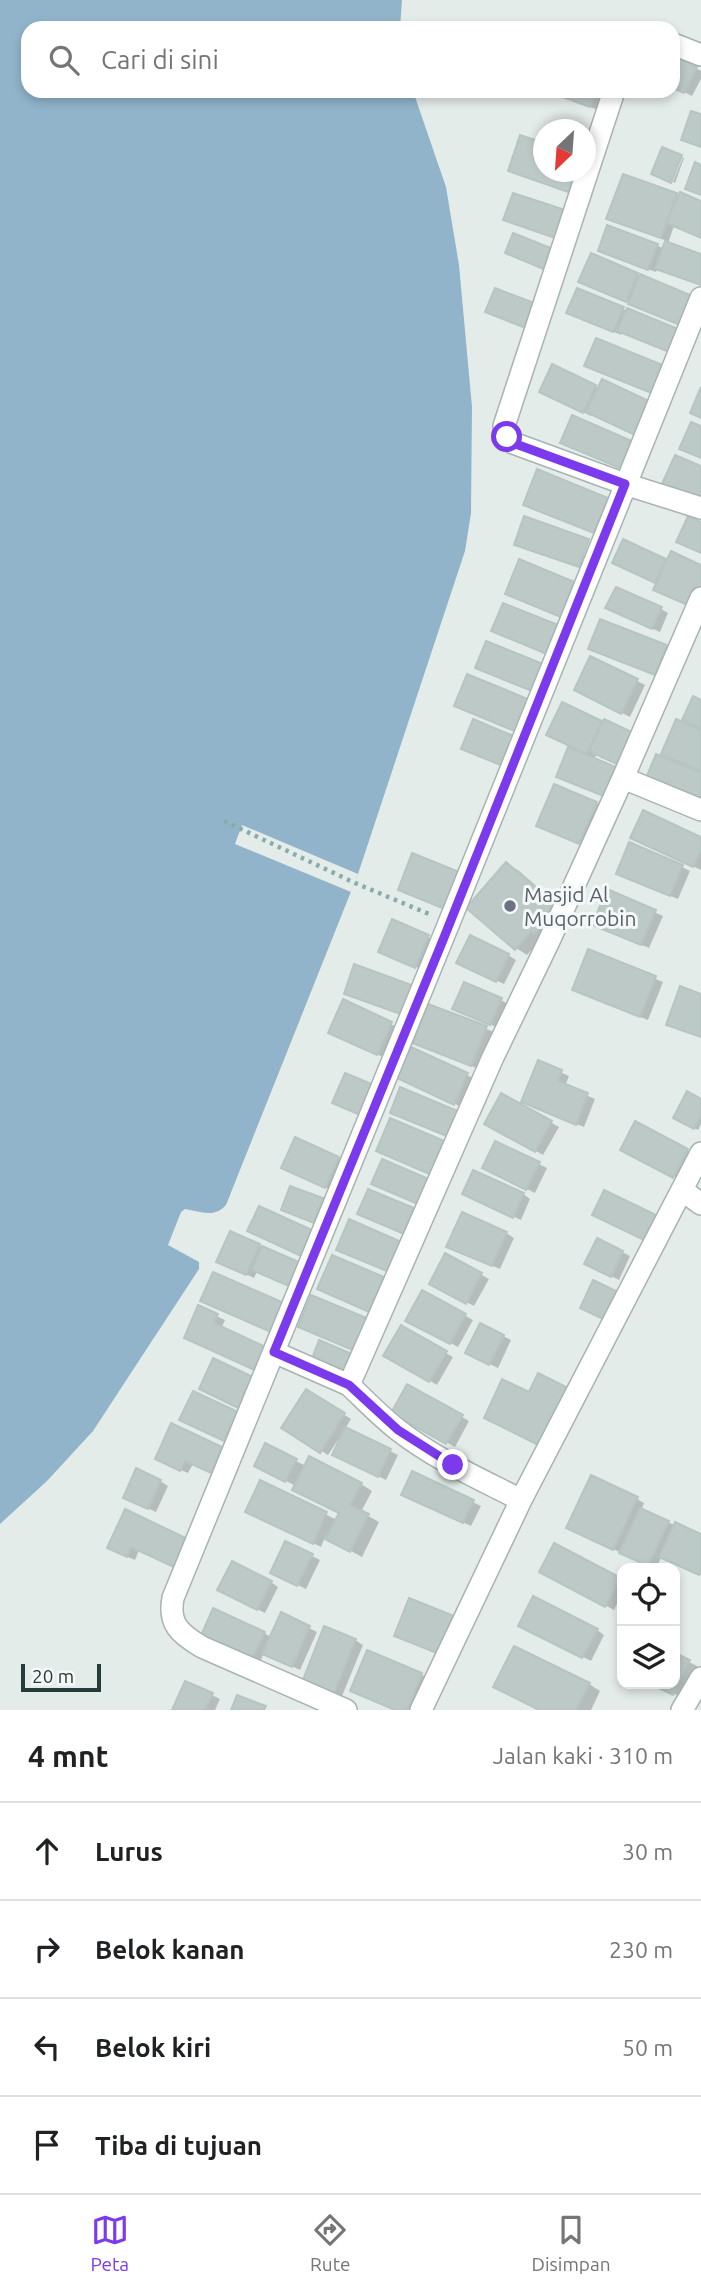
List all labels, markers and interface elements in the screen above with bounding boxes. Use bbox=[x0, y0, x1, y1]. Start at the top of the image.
search box bbox=[21, 21, 680, 98]
icon: search bbox=[45, 41, 83, 79]
text: Cari di sini bbox=[101, 45, 219, 74]
north arrow bbox=[533, 119, 596, 182]
route start bbox=[491, 421, 522, 452]
place label: Masjid Al Muqorrobin bbox=[524, 882, 636, 930]
marker: Masjid Al Muqorrobin bbox=[502, 898, 518, 914]
route end bbox=[437, 1449, 468, 1480]
map controls bbox=[617, 1563, 680, 1689]
button: locate bbox=[617, 1563, 680, 1626]
button: layers bbox=[617, 1626, 680, 1689]
scale bar bbox=[21, 1661, 102, 1693]
text: 20 m bbox=[32, 1665, 74, 1687]
text: 4 mnt bbox=[28, 1739, 108, 1773]
text: Jalan kaki · 310 m bbox=[493, 1743, 673, 1768]
icon: ahead bbox=[28, 1832, 66, 1870]
text: Lurus bbox=[95, 1837, 163, 1866]
text: 30 m bbox=[622, 1839, 673, 1864]
icon: right bbox=[28, 1930, 66, 1968]
text: Belok kanan bbox=[95, 1935, 245, 1964]
text: 230 m bbox=[609, 1937, 673, 1962]
icon: left bbox=[28, 2028, 66, 2066]
text: Belok kiri bbox=[95, 2033, 211, 2062]
text: 50 m bbox=[622, 2035, 673, 2060]
icon: arrive bbox=[28, 2126, 66, 2164]
text: Tiba di tujuan bbox=[95, 2131, 262, 2160]
tab: Peta bbox=[90, 2211, 129, 2275]
tab: Rute bbox=[310, 2211, 351, 2275]
tab: Disimpan bbox=[532, 2211, 611, 2275]

